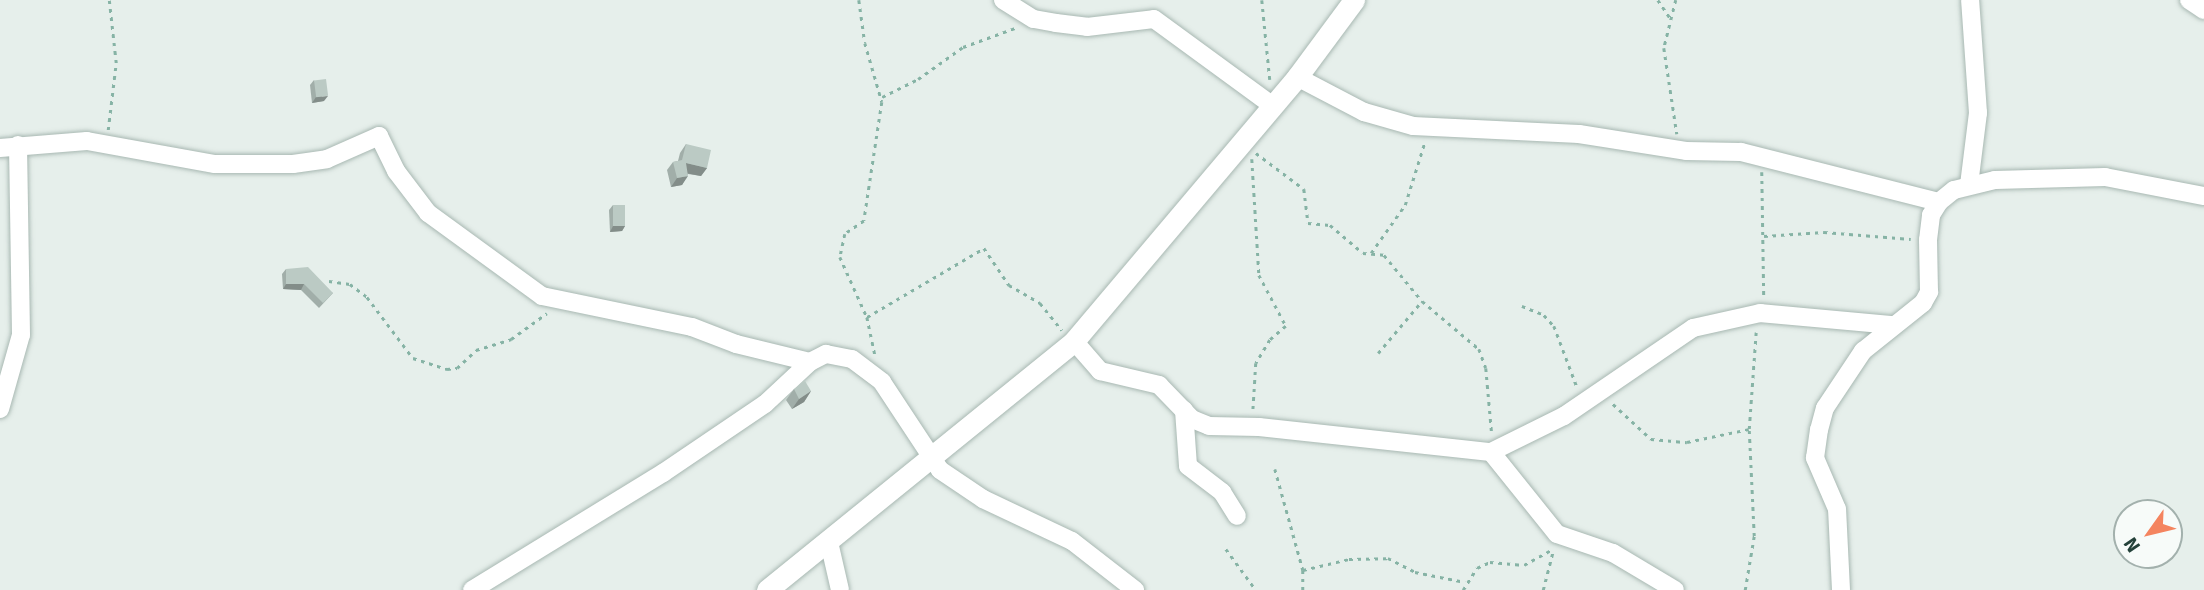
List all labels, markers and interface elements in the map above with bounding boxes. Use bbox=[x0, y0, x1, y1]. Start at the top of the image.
north arrow bbox=[2113, 499, 2183, 569]
text: N bbox=[2119, 532, 2146, 557]

